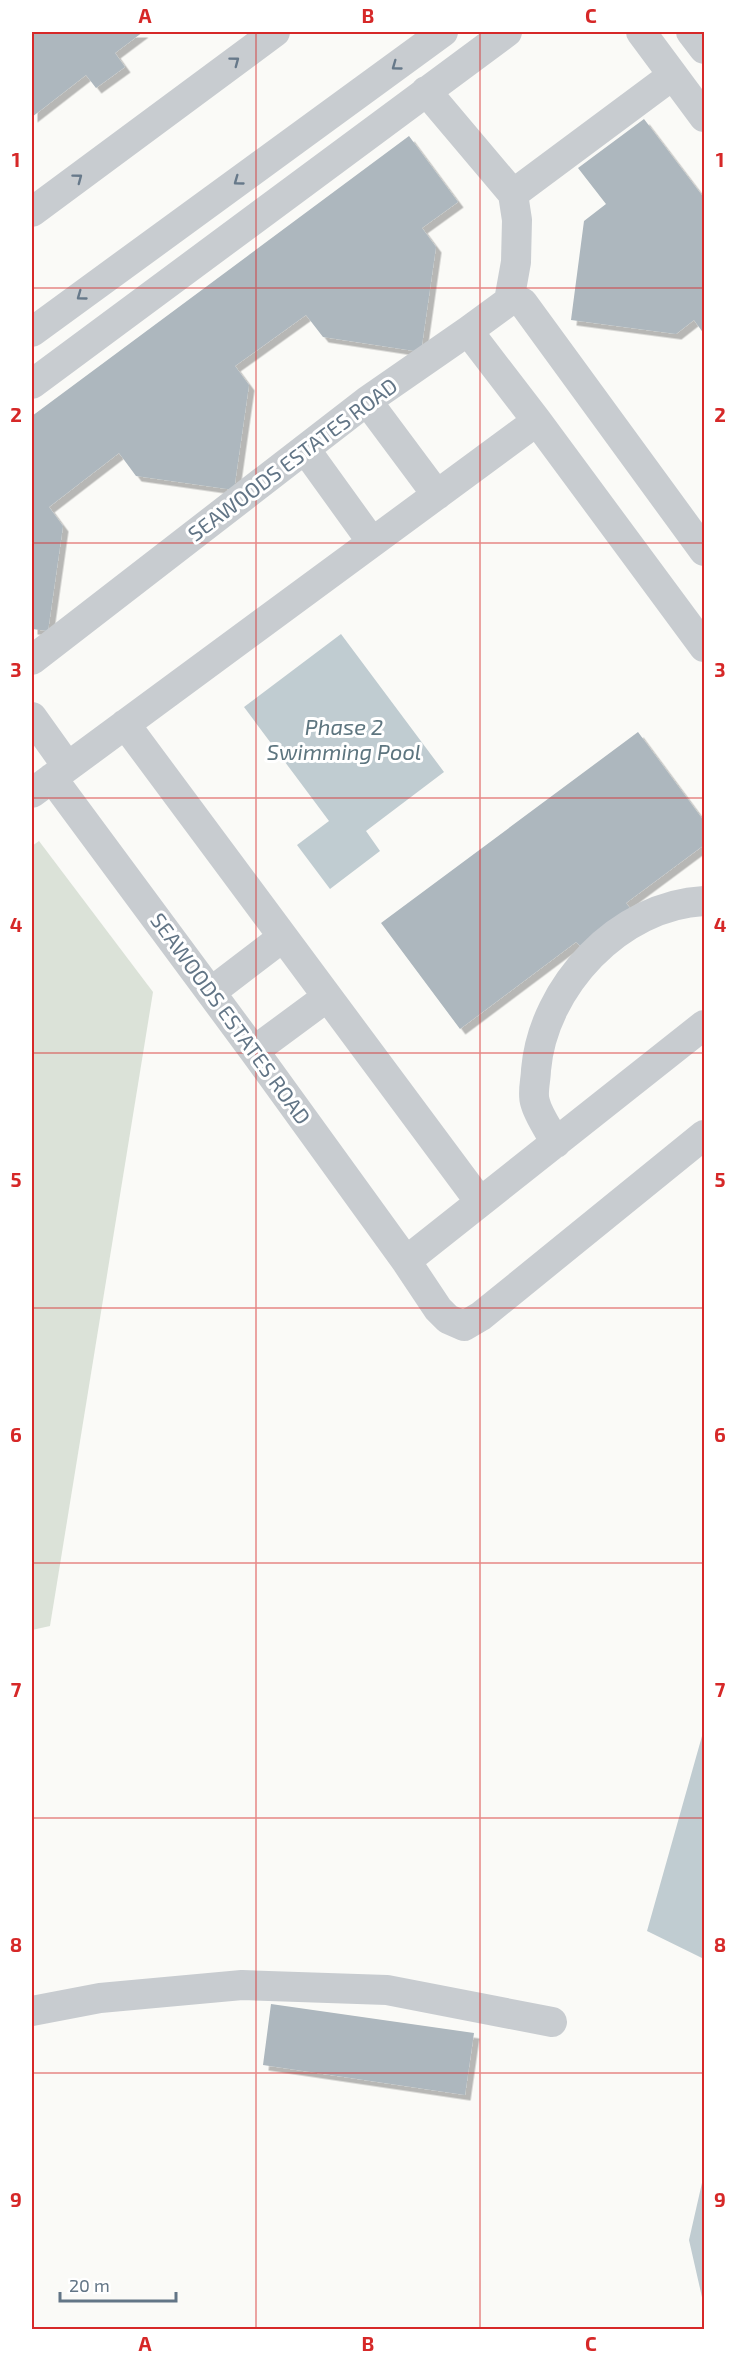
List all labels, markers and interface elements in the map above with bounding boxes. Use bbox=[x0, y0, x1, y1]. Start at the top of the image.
text: A bbox=[138, 3, 152, 27]
text: B bbox=[362, 3, 374, 27]
text: C bbox=[585, 3, 597, 27]
one-way arrow bbox=[228, 58, 239, 69]
one-way arrow bbox=[391, 59, 402, 70]
text: 1 bbox=[12, 147, 20, 171]
text: 1 bbox=[716, 147, 724, 171]
one-way arrow bbox=[72, 174, 83, 185]
one-way arrow bbox=[234, 174, 245, 185]
one-way arrow bbox=[76, 289, 87, 300]
street label: SEAWOODS ESTATES ROAD bbox=[183, 372, 402, 546]
text: 2 bbox=[10, 402, 22, 426]
text: 2 bbox=[714, 402, 726, 426]
text: 3 bbox=[10, 657, 22, 681]
text: 3 bbox=[714, 657, 726, 681]
water label: Phase 2 Swimming Pool bbox=[267, 713, 421, 764]
street label: SEAWOODS ESTATES ROAD bbox=[146, 908, 316, 1129]
text: 4 bbox=[10, 912, 23, 936]
text: 4 bbox=[714, 912, 727, 936]
text: 5 bbox=[10, 1167, 22, 1191]
text: 5 bbox=[714, 1167, 726, 1191]
text: 6 bbox=[10, 1422, 22, 1446]
text: 6 bbox=[714, 1422, 726, 1446]
text: 7 bbox=[11, 1677, 22, 1701]
text: 7 bbox=[715, 1677, 726, 1701]
text: 8 bbox=[10, 1932, 22, 1956]
text: 8 bbox=[714, 1932, 726, 1956]
text: 9 bbox=[10, 2187, 22, 2211]
text: 9 bbox=[714, 2187, 726, 2211]
scale bar bbox=[60, 2265, 176, 2303]
text: 20 m bbox=[69, 2274, 110, 2296]
text: A bbox=[138, 2331, 152, 2355]
text: B bbox=[362, 2331, 374, 2355]
text: C bbox=[585, 2331, 597, 2355]

